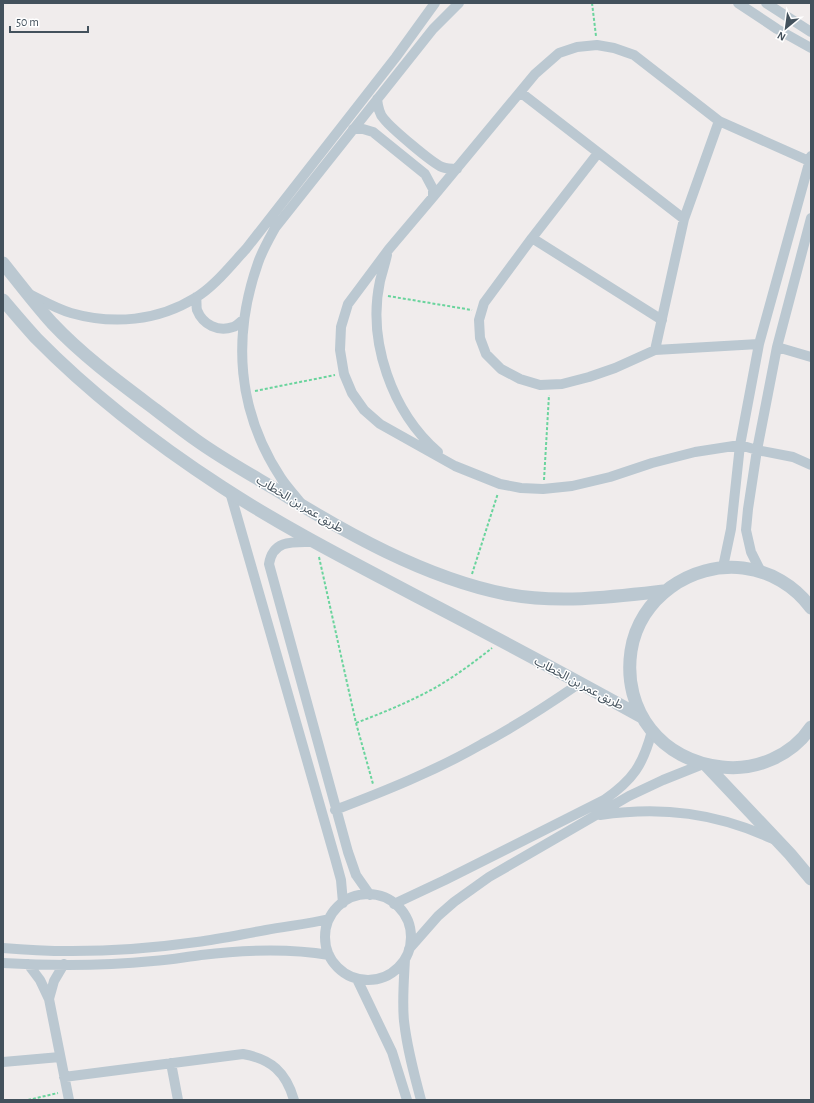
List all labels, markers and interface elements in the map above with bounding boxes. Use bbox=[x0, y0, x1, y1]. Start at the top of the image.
scale bar bbox=[10, 8, 88, 34]
north arrow bbox=[766, 8, 806, 48]
text: 50 m bbox=[16, 16, 39, 28]
text: N bbox=[775, 30, 787, 43]
street label: طريق عمر بن الخطاب bbox=[253, 473, 346, 536]
street label: طريق عمر بن الخطاب bbox=[532, 654, 626, 713]

